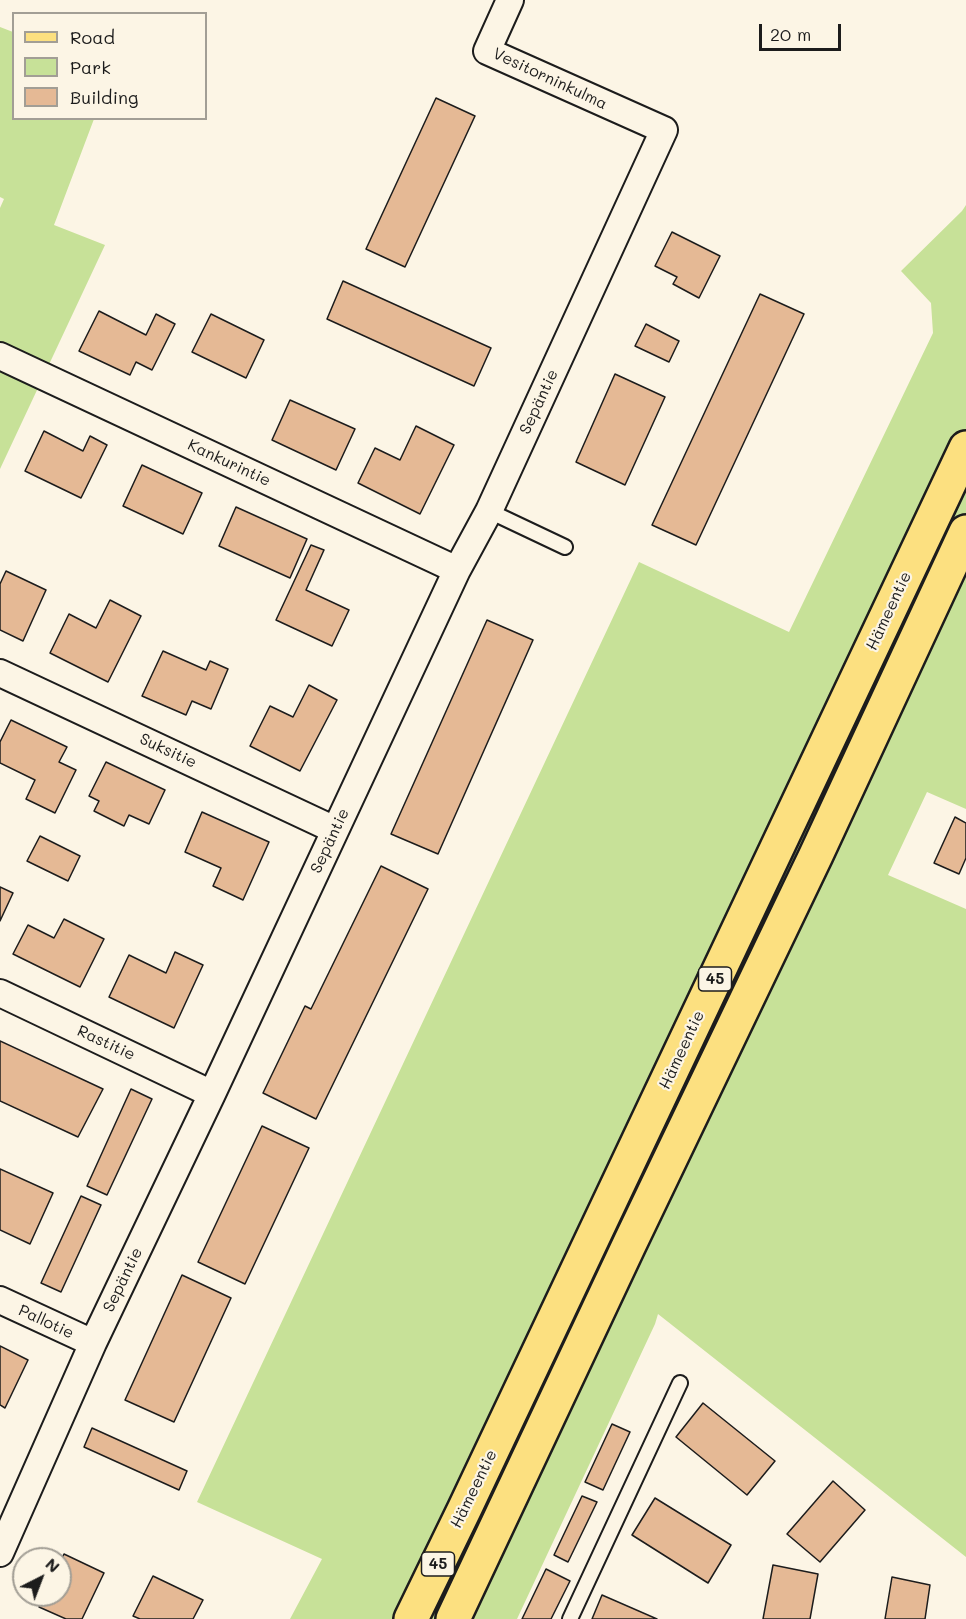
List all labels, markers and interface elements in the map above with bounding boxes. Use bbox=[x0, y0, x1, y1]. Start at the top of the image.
legend bbox=[12, 12, 207, 120]
scale bar bbox=[762, 12, 844, 50]
text: 20 m bbox=[770, 22, 811, 46]
text: Road bbox=[70, 25, 115, 49]
street label: Vesitorninkulma bbox=[490, 44, 610, 114]
text: Park bbox=[70, 55, 111, 79]
text: Building bbox=[70, 85, 138, 109]
street label: Sepäntie bbox=[516, 366, 562, 438]
street label: Kankurintie bbox=[184, 435, 274, 491]
street label: Hämeentie bbox=[862, 569, 916, 653]
street label: Suksitie bbox=[136, 729, 200, 773]
street label: Sepäntie bbox=[307, 805, 353, 877]
road number: 45 bbox=[698, 967, 732, 991]
street label: Hämeentie bbox=[655, 1008, 709, 1092]
street label: Rastitie bbox=[74, 1021, 138, 1065]
street label: Sepäntie bbox=[99, 1245, 147, 1315]
street label: Pallotie bbox=[15, 1301, 77, 1343]
street label: Hämeentie bbox=[447, 1447, 501, 1531]
north arrow bbox=[12, 1547, 72, 1607]
road number: 45 bbox=[422, 1552, 454, 1576]
text: N bbox=[41, 1553, 65, 1577]

